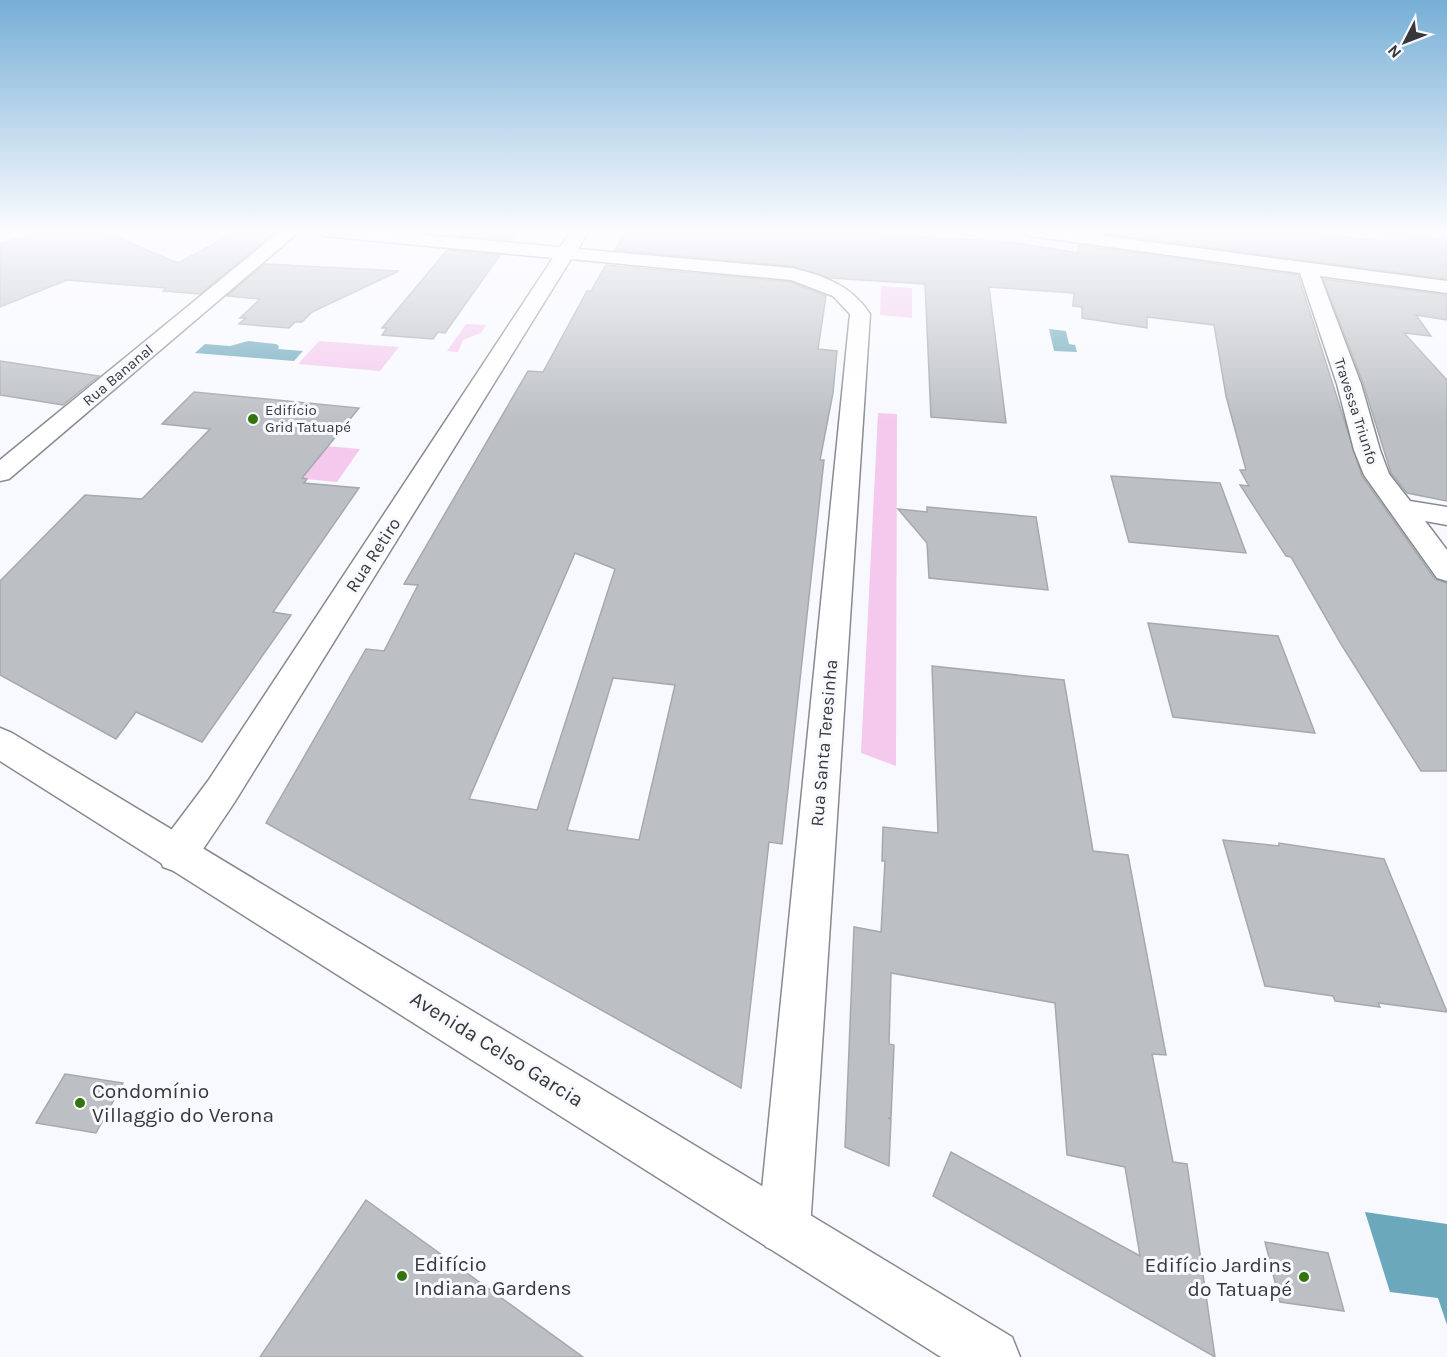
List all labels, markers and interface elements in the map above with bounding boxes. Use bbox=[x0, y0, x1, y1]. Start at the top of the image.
north arrow bbox=[1375, 12, 1435, 72]
text: N bbox=[1383, 41, 1405, 62]
street label: Rua Bananal bbox=[79, 340, 157, 410]
street label: Travessa Triunfo bbox=[1330, 356, 1382, 466]
place label: Edifício Grid Tatuapé bbox=[265, 401, 351, 436]
marker: Edifício Grid Tatuapé bbox=[246, 412, 260, 426]
street label: Rua Retiro bbox=[341, 513, 405, 597]
street label: Rua Santa Teresinha bbox=[806, 658, 842, 828]
street label: Avenida Celso Garcia bbox=[406, 986, 588, 1112]
place label: Condomínio Villaggio do Verona bbox=[92, 1079, 274, 1127]
marker: Condomínio Villaggio do Verona bbox=[73, 1096, 87, 1110]
place label: Edifício Indiana Gardens bbox=[414, 1252, 572, 1300]
place label: Edifício Jardins do Tatuapé bbox=[1144, 1253, 1292, 1301]
marker: Edifício Indiana Gardens bbox=[395, 1269, 409, 1283]
marker: Edifício Jardins do Tatuapé bbox=[1297, 1270, 1311, 1284]

